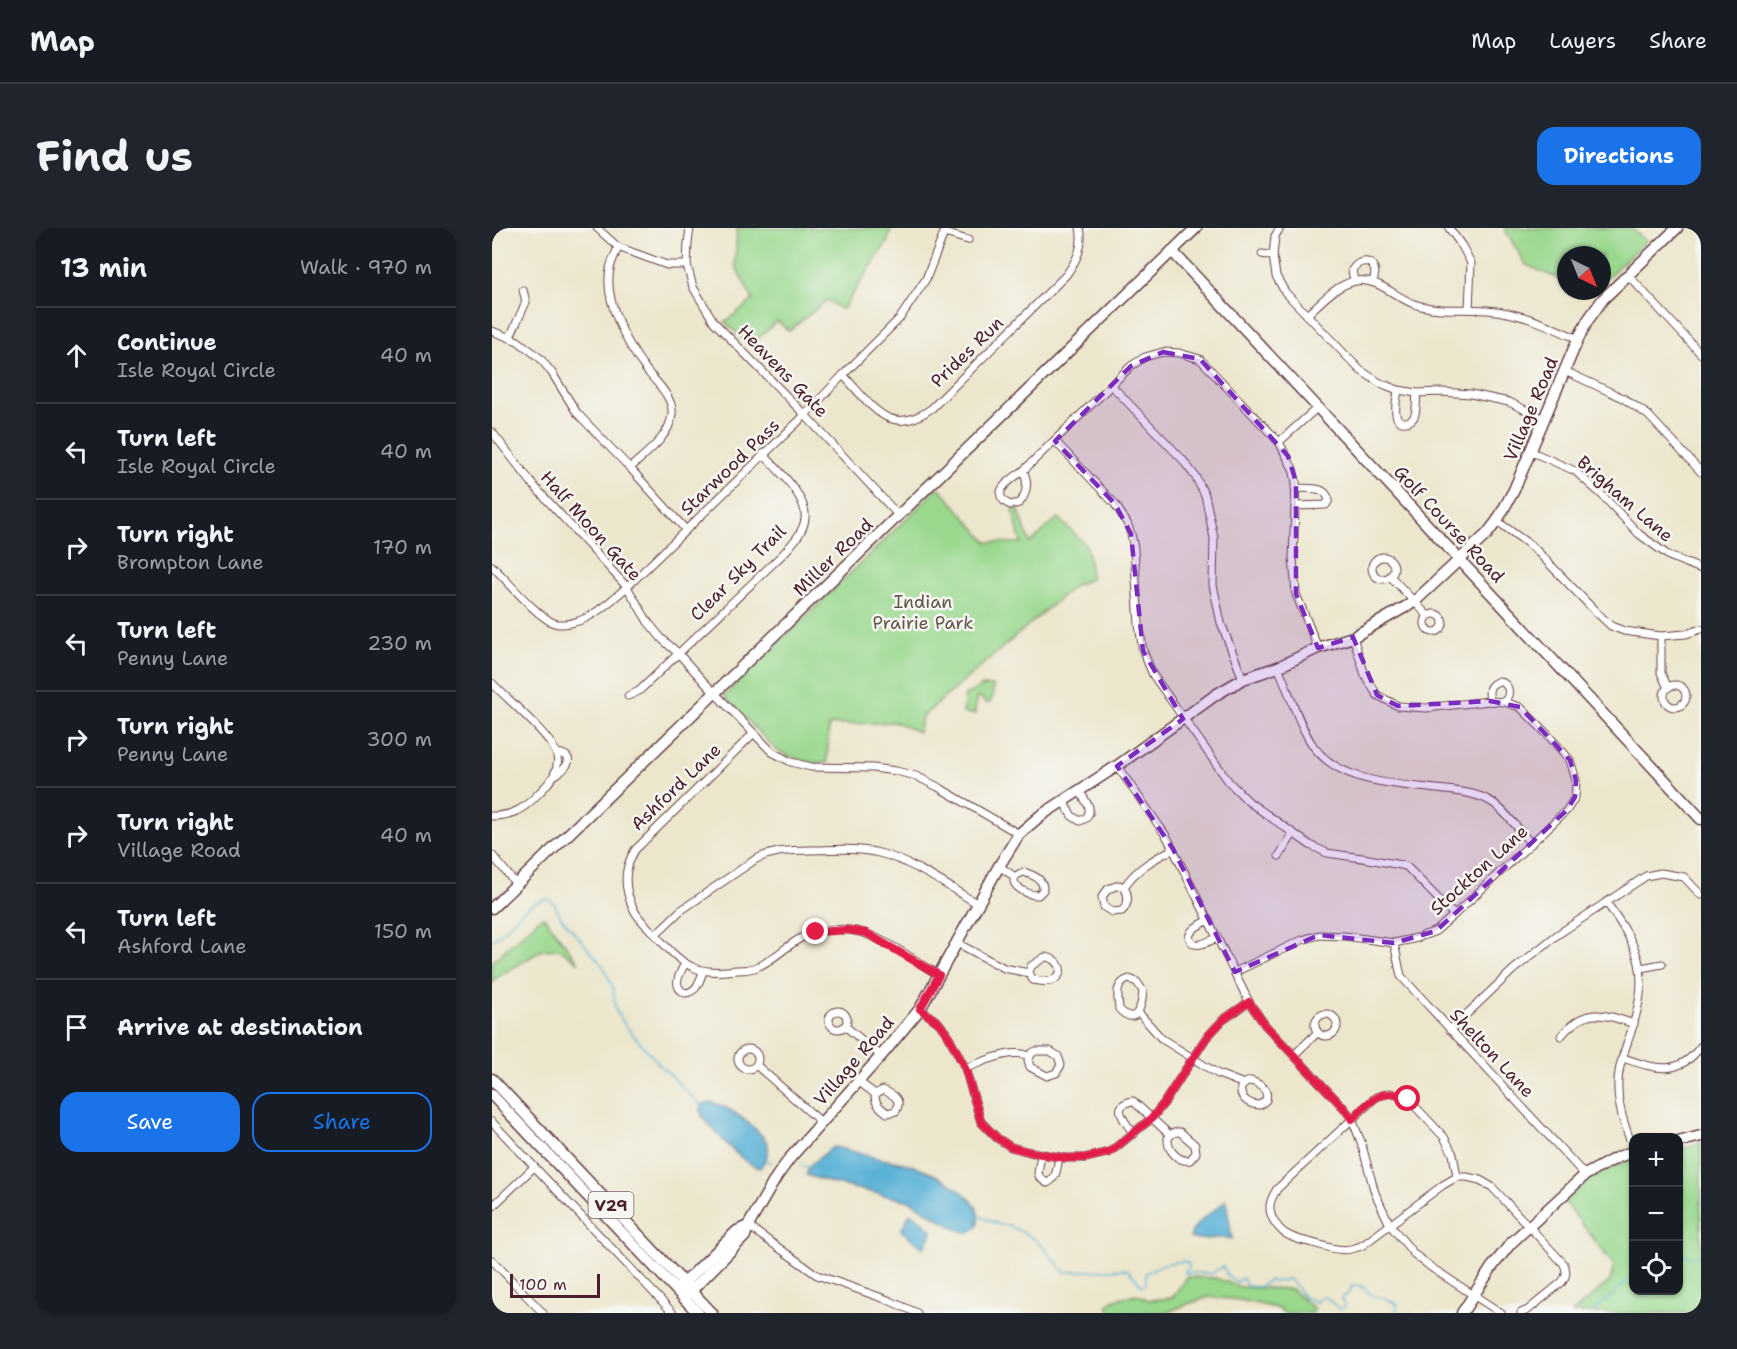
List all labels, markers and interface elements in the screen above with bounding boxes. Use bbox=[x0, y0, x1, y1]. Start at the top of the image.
text: Map bbox=[30, 22, 95, 60]
text: Map bbox=[1471, 27, 1516, 55]
text: Layers bbox=[1549, 27, 1616, 55]
text: Share bbox=[1649, 27, 1707, 55]
button: Directions bbox=[1537, 127, 1701, 185]
text: Find us bbox=[36, 128, 193, 184]
north arrow bbox=[1557, 246, 1611, 300]
text: 13 min bbox=[60, 250, 147, 285]
text: Walk · 970 m bbox=[300, 254, 432, 280]
street label: Prides Run bbox=[925, 311, 1009, 393]
street label: Heavens Gate bbox=[732, 319, 834, 423]
text: Continue bbox=[117, 328, 217, 357]
icon: ahead bbox=[60, 339, 93, 372]
text: 40 m bbox=[380, 342, 432, 368]
street label: Village Road bbox=[1498, 353, 1564, 465]
text: Isle Royal Circle bbox=[117, 357, 276, 383]
street label: Starwood Pass bbox=[675, 413, 785, 521]
text: Turn left bbox=[117, 424, 216, 453]
icon: left bbox=[60, 435, 93, 468]
text: 40 m bbox=[380, 438, 432, 464]
street label: Brigham Lane bbox=[1572, 451, 1678, 547]
text: Isle Royal Circle bbox=[117, 453, 276, 479]
street label: Golf Course Road bbox=[1388, 460, 1510, 588]
street label: Half Moon Gate bbox=[535, 466, 647, 586]
street label: Miller Road bbox=[788, 513, 878, 601]
street label: Clear Sky Trail bbox=[685, 519, 792, 626]
text: Turn right bbox=[117, 520, 234, 549]
icon: right bbox=[60, 531, 93, 564]
text: 170 m bbox=[373, 534, 432, 560]
text: Brompton Lane bbox=[117, 549, 263, 575]
park label: Indian Prairie Park bbox=[872, 590, 974, 635]
text: Turn left bbox=[117, 616, 216, 645]
icon: left bbox=[60, 627, 93, 660]
text: 230 m bbox=[367, 630, 432, 656]
text: Penny Lane bbox=[117, 645, 228, 671]
text: Turn right bbox=[117, 712, 234, 741]
icon: right bbox=[60, 723, 93, 756]
text: 300 m bbox=[366, 726, 432, 752]
street label: Ashford Lane bbox=[626, 738, 726, 836]
text: Penny Lane bbox=[117, 741, 228, 767]
text: Turn right bbox=[117, 808, 234, 837]
icon: right bbox=[60, 819, 93, 852]
street label: Stockton Lane bbox=[1425, 820, 1533, 920]
text: 40 m bbox=[380, 822, 432, 848]
text: Village Road bbox=[117, 837, 241, 863]
text: Turn left bbox=[117, 904, 216, 933]
icon: left bbox=[60, 915, 93, 948]
text: 150 m bbox=[374, 918, 432, 944]
route end bbox=[802, 918, 828, 944]
text: Ashford Lane bbox=[117, 933, 247, 959]
street label: Shelton Lane bbox=[1445, 1003, 1539, 1103]
icon: arrive bbox=[60, 1011, 93, 1044]
street label: Village Road bbox=[808, 1011, 900, 1111]
text: Arrive at destination bbox=[117, 1013, 363, 1042]
route start bbox=[1394, 1085, 1420, 1111]
button: Save bbox=[60, 1092, 240, 1152]
button: Share bbox=[252, 1092, 432, 1152]
map controls bbox=[1629, 1133, 1683, 1295]
button: + bbox=[1629, 1133, 1683, 1187]
button: − bbox=[1629, 1187, 1683, 1241]
road number: V29 bbox=[588, 1192, 634, 1218]
button: locate bbox=[1629, 1241, 1683, 1295]
scale bar bbox=[510, 1271, 600, 1298]
text: 100 m bbox=[519, 1274, 567, 1295]

